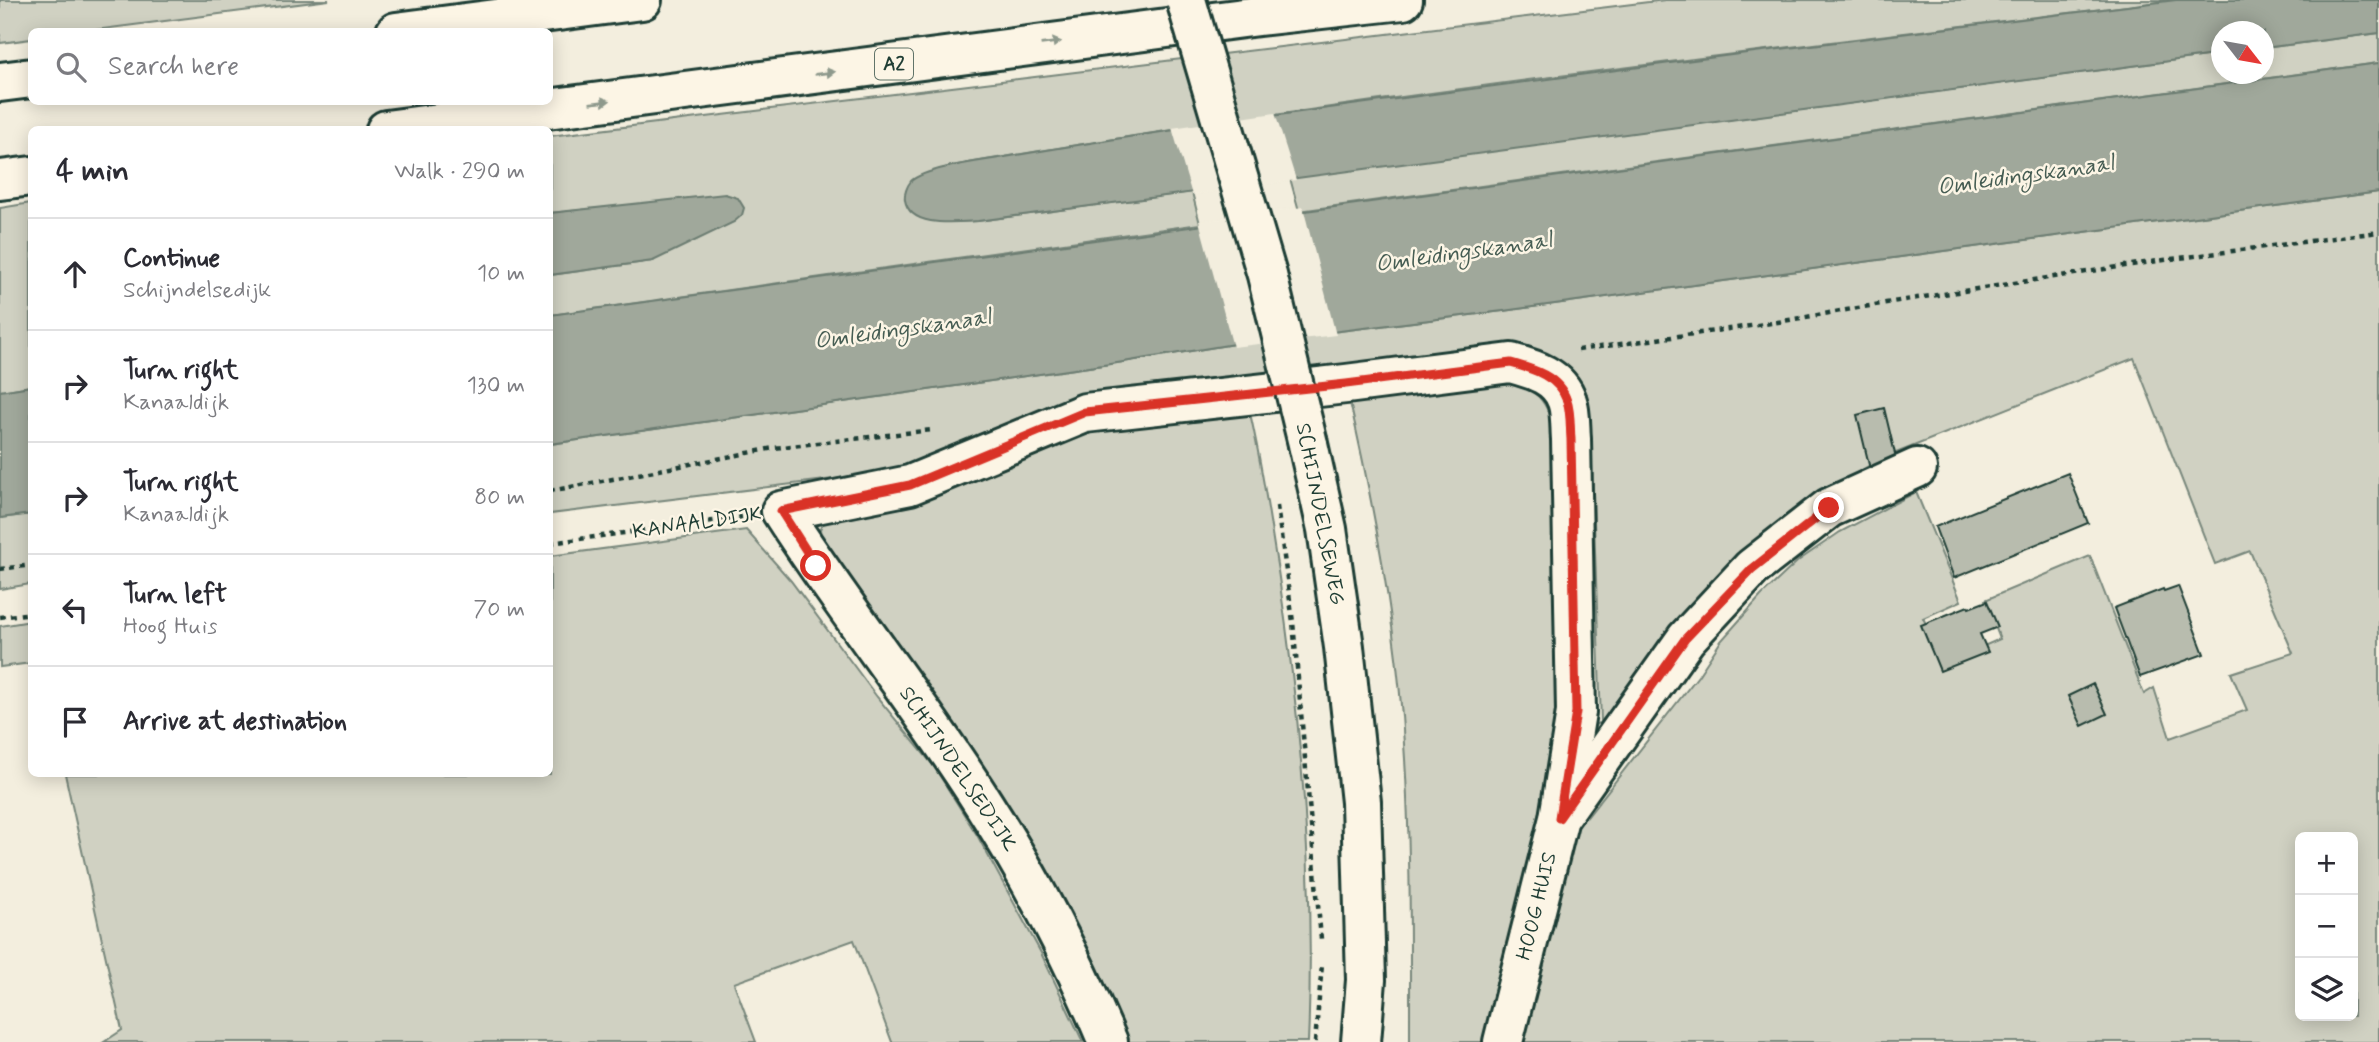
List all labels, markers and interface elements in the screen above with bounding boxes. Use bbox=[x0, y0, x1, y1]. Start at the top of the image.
north arrow bbox=[2211, 21, 2274, 84]
search box bbox=[28, 28, 553, 105]
one-way arrow bbox=[1040, 38, 1062, 49]
icon: search bbox=[52, 48, 90, 86]
road number: A2 bbox=[875, 48, 913, 80]
text: Search here bbox=[108, 50, 239, 84]
one-way arrow bbox=[814, 67, 836, 78]
one-way arrow bbox=[589, 96, 611, 107]
water label: Omleidingskanaal bbox=[1936, 149, 2118, 205]
text: 4 min bbox=[56, 152, 129, 191]
text: Walk · 290 m bbox=[394, 157, 525, 187]
water label: Omleidingskanaal bbox=[1374, 226, 1556, 282]
text: Continue bbox=[123, 242, 220, 276]
icon: ahead bbox=[56, 255, 94, 293]
text: 10 m bbox=[477, 259, 525, 289]
text: Schijndelsedijk bbox=[123, 276, 271, 306]
water label: Omleidingskanaal bbox=[813, 303, 995, 359]
text: Turn right bbox=[123, 354, 239, 388]
icon: right bbox=[56, 367, 94, 405]
text: 130 m bbox=[467, 371, 525, 401]
text: Kanaaldijk bbox=[123, 388, 229, 418]
street label: SCHIJNDELSEWEG bbox=[1289, 421, 1351, 607]
text: Turn right bbox=[123, 466, 239, 500]
icon: right bbox=[56, 479, 94, 517]
text: 80 m bbox=[474, 483, 525, 513]
route end bbox=[1813, 492, 1844, 523]
text: Kanaaldijk bbox=[123, 500, 229, 530]
street label: KANAALDIJK bbox=[631, 500, 763, 546]
route start bbox=[800, 550, 831, 581]
text: Turn left bbox=[123, 578, 227, 612]
icon: left bbox=[56, 591, 94, 629]
text: 70 m bbox=[473, 595, 525, 625]
text: Hoog Huis bbox=[123, 612, 217, 642]
street label: SCHIJNDELSEDIJK bbox=[892, 681, 1024, 857]
icon: arrive bbox=[56, 703, 94, 741]
text: Arrive at destination bbox=[123, 705, 347, 739]
map controls bbox=[2295, 832, 2358, 1021]
button: + bbox=[2295, 832, 2358, 895]
street label: HOOG HUIS bbox=[1510, 849, 1564, 963]
button: − bbox=[2295, 895, 2358, 958]
button: layers bbox=[2295, 958, 2358, 1021]

